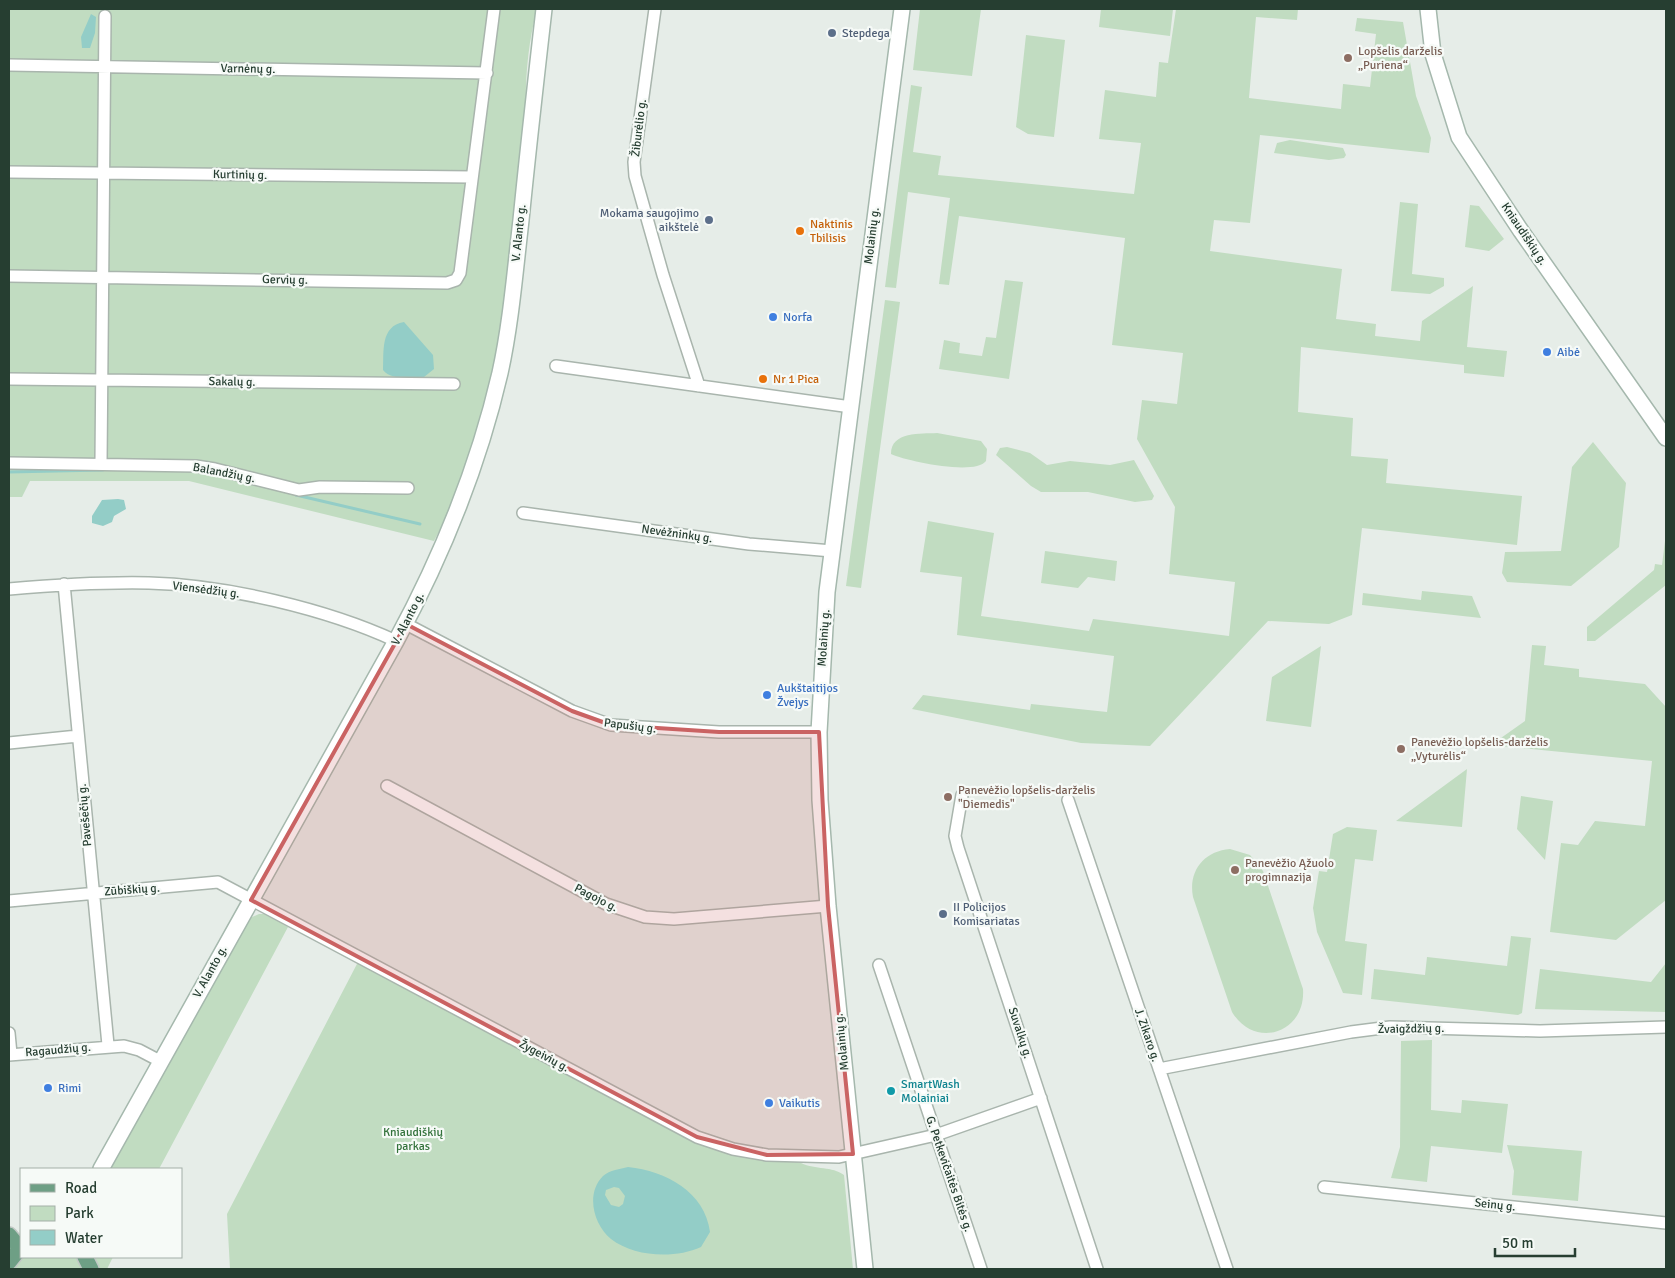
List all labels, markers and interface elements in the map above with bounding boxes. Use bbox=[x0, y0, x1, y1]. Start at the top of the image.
place label: Stepdega bbox=[842, 26, 890, 41]
marker: Stepdega bbox=[826, 27, 838, 39]
place label: Lopšelis darželis „Puriena“ bbox=[1358, 44, 1443, 73]
marker: Lopšelis darželis „Puriena“ bbox=[1342, 52, 1354, 64]
street label: Varnėnų g. bbox=[221, 61, 275, 77]
street label: Žiburėlio g. bbox=[628, 98, 650, 158]
street label: Kurtinių g. bbox=[213, 167, 267, 183]
street label: Kniaudiškių g. bbox=[1498, 200, 1550, 268]
street label: V. Alanto g. bbox=[509, 204, 529, 262]
place label: Mokama saugojimo aikštelė bbox=[600, 206, 699, 235]
street label: Molainių g. bbox=[861, 207, 883, 265]
marker: Mokama saugojimo aikštelė bbox=[703, 214, 715, 226]
place label: Naktinis Tbilisis bbox=[810, 217, 853, 246]
marker: Naktinis Tbilisis bbox=[794, 225, 806, 237]
street label: Gervių g. bbox=[262, 272, 308, 288]
place label: Norfa bbox=[783, 310, 812, 325]
marker: Norfa bbox=[767, 311, 779, 323]
place label: Aibė bbox=[1557, 345, 1580, 360]
marker: Aibė bbox=[1541, 346, 1553, 358]
place label: Nr 1 Pica bbox=[773, 372, 819, 387]
marker: Nr 1 Pica bbox=[757, 373, 769, 385]
street label: Sakalų g. bbox=[208, 374, 256, 390]
street label: Balandžių g. bbox=[192, 460, 256, 486]
street label: Nevėžninkų g. bbox=[641, 522, 713, 546]
street label: Viensėdžių g. bbox=[172, 578, 240, 602]
street label: V. Alanto g. bbox=[388, 590, 428, 648]
street label: Molainių g. bbox=[815, 609, 833, 667]
place label: Aukštaitijos Žvejys bbox=[777, 681, 838, 710]
marker: Aukštaitijos Žvejys bbox=[761, 689, 773, 701]
street label: Papušių g. bbox=[603, 715, 657, 737]
place label: Panevėžio lopšelis-darželis „Vyturėlis“ bbox=[1411, 735, 1548, 764]
marker: Panevėžio lopšelis-darželis „Vyturėlis“ bbox=[1395, 743, 1407, 755]
street label: Pavešečių g. bbox=[75, 783, 95, 847]
place label: Panevėžio lopšelis-darželis "Diemedis" bbox=[958, 783, 1095, 812]
marker: Panevėžio lopšelis-darželis "Diemedis" bbox=[942, 791, 954, 803]
place label: Panevėžio Ąžuolo progimnazija bbox=[1245, 856, 1334, 885]
marker: Panevėžio Ąžuolo progimnazija bbox=[1229, 864, 1241, 876]
street label: Zūbiškių g. bbox=[104, 881, 160, 899]
street label: Pagojo g. bbox=[572, 881, 620, 915]
place label: II Policijos Komisariatas bbox=[953, 900, 1020, 929]
marker: II Policijos Komisariatas bbox=[937, 908, 949, 920]
street label: V. Alanto g. bbox=[190, 943, 230, 1001]
street label: Suvalkų g. bbox=[1005, 1006, 1035, 1060]
street label: J. Zikaro g. bbox=[1131, 1006, 1163, 1064]
street label: Molainių g. bbox=[832, 1013, 852, 1071]
street label: Žvaigždžių g. bbox=[1378, 1021, 1444, 1037]
street label: Žygeivių g. bbox=[516, 1037, 572, 1075]
street label: Ragaudžių g. bbox=[25, 1040, 91, 1060]
place label: SmartWash Molainiai bbox=[901, 1077, 960, 1106]
place label: Rimi bbox=[58, 1081, 81, 1096]
marker: Rimi bbox=[42, 1082, 54, 1094]
marker: SmartWash Molainiai bbox=[885, 1085, 897, 1097]
place label: Vaikutis bbox=[779, 1096, 820, 1111]
marker: Vaikutis bbox=[763, 1097, 775, 1109]
street label: G. Petkevičaitės Bitės g. bbox=[922, 1114, 976, 1234]
park label: Kniaudiškių parkas bbox=[383, 1125, 444, 1154]
legend bbox=[20, 1168, 182, 1258]
text: Road bbox=[65, 1179, 97, 1197]
street label: Seinų g. bbox=[1474, 1195, 1516, 1215]
text: Park bbox=[65, 1204, 94, 1222]
scale bar bbox=[1495, 1226, 1575, 1258]
text: Water bbox=[65, 1229, 103, 1247]
text: 50 m bbox=[1502, 1234, 1533, 1252]

